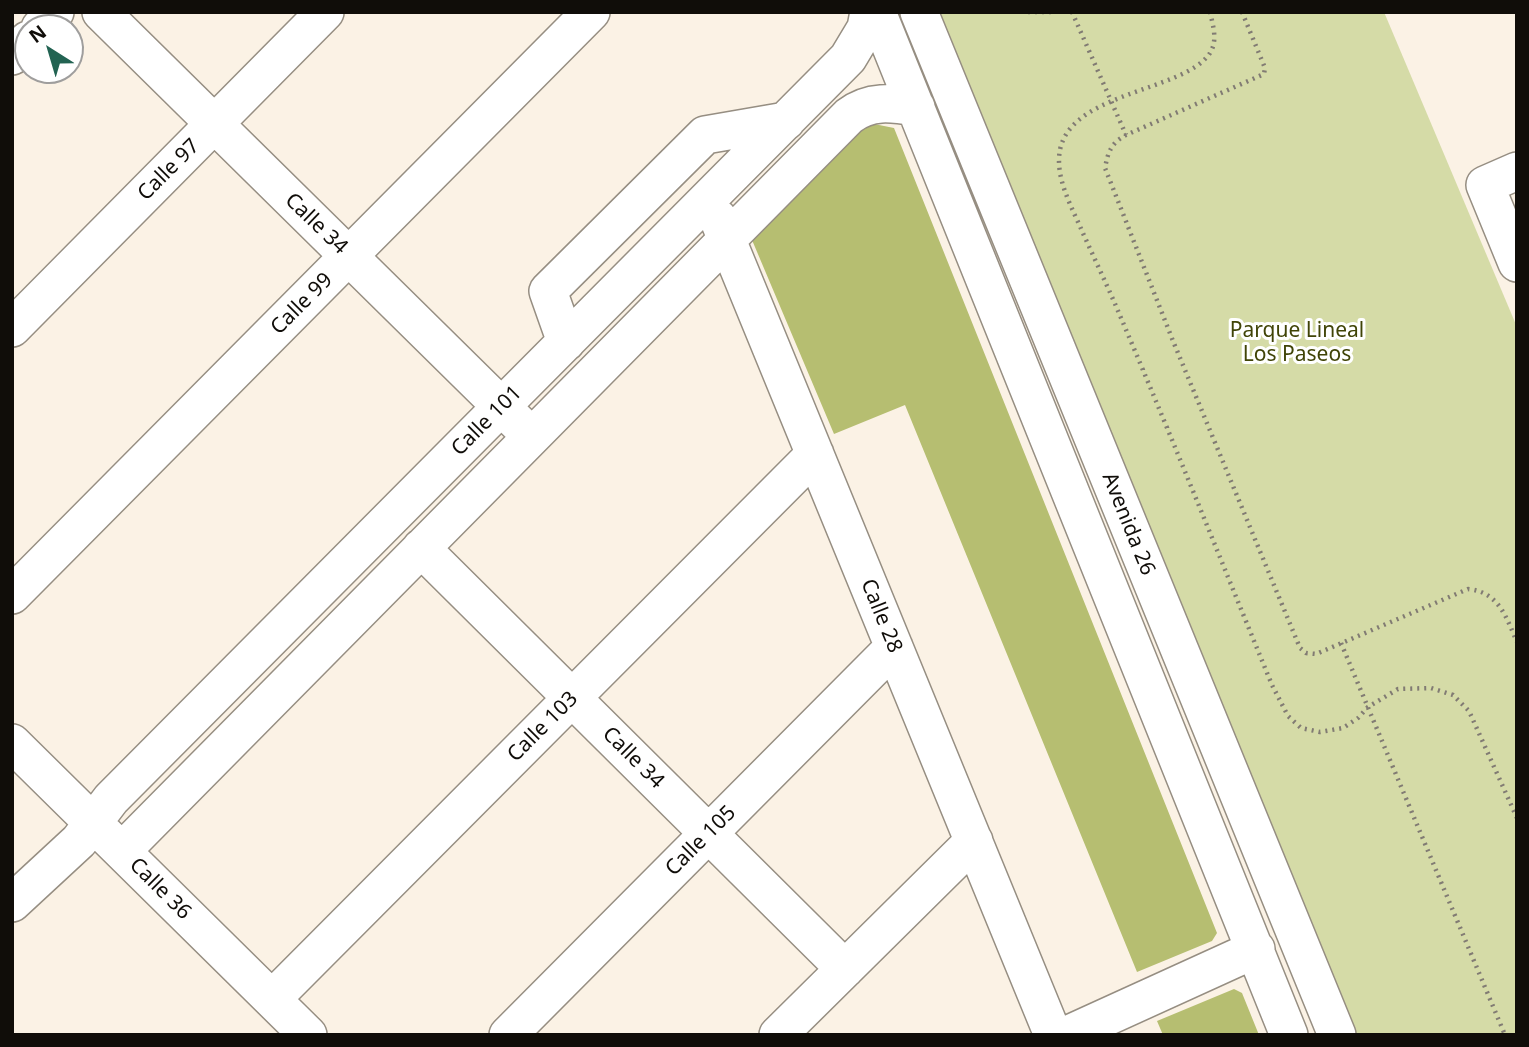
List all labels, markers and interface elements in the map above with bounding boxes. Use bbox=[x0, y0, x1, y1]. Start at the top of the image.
north arrow bbox=[14, 14, 84, 84]
text: N bbox=[24, 19, 52, 49]
street label: Calle 97 bbox=[133, 134, 205, 206]
street label: Calle 34 bbox=[279, 188, 353, 260]
street label: Calle 99 bbox=[266, 268, 338, 340]
park label: Parque Lineal Los Paseos bbox=[1230, 318, 1364, 368]
street label: Calle 101 bbox=[447, 381, 527, 461]
street label: Avenida 26 bbox=[1096, 469, 1160, 579]
street label: Calle 28 bbox=[855, 575, 907, 657]
street label: Calle 103 bbox=[503, 687, 583, 767]
street label: Calle 34 bbox=[597, 722, 669, 794]
street label: Calle 105 bbox=[661, 801, 741, 881]
street label: Calle 36 bbox=[124, 853, 196, 925]

